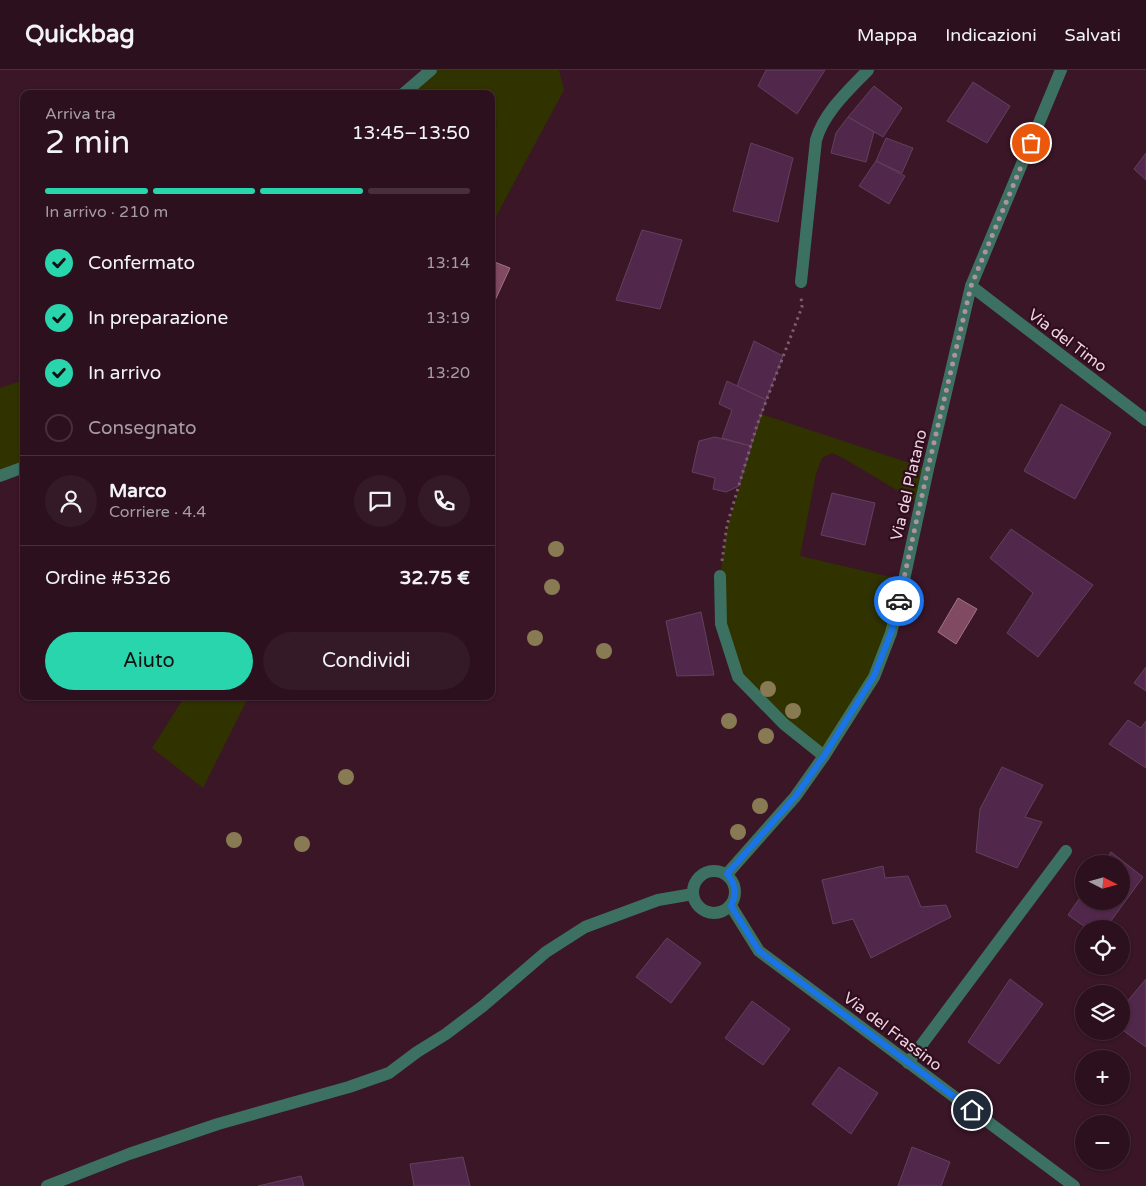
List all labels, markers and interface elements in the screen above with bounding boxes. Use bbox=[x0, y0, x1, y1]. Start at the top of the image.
text: Quickbag bbox=[25, 20, 135, 49]
text: Mappa bbox=[857, 24, 917, 46]
text: Indicazioni bbox=[945, 24, 1037, 46]
text: Salvati bbox=[1065, 24, 1121, 46]
text: Arriva tra bbox=[45, 104, 116, 124]
text: 13:45–13:50 bbox=[352, 122, 470, 144]
pin bbox=[1010, 122, 1052, 164]
text: 2 min bbox=[45, 124, 130, 162]
icon: bag bbox=[1017, 129, 1045, 157]
text: In arrivo · 210 m bbox=[45, 202, 168, 222]
icon: check bbox=[45, 249, 73, 277]
text: Confermato bbox=[88, 252, 195, 274]
text: 13:14 bbox=[426, 253, 470, 273]
icon: check bbox=[45, 304, 73, 332]
street label: Via del Timo bbox=[1024, 305, 1111, 377]
text: In preparazione bbox=[88, 307, 228, 329]
text: 13:19 bbox=[426, 308, 470, 328]
icon: check bbox=[45, 359, 73, 387]
text: In arrivo bbox=[88, 362, 161, 384]
text: 13:20 bbox=[426, 363, 470, 383]
text: Consegnato bbox=[88, 417, 197, 439]
street label: Via del Platano bbox=[886, 428, 931, 543]
button: person bbox=[45, 475, 97, 527]
button: chat bbox=[354, 475, 406, 527]
button: phone bbox=[418, 475, 470, 527]
text: Marco bbox=[109, 480, 167, 502]
text: Corriere · 4.4 bbox=[109, 502, 206, 522]
text: Ordine #5326 bbox=[45, 567, 171, 589]
text: 32.75 € bbox=[400, 567, 470, 589]
courier bbox=[874, 576, 924, 626]
icon: car bbox=[885, 587, 913, 615]
button: Aiuto bbox=[45, 632, 253, 690]
button: Condividi bbox=[263, 632, 470, 690]
north arrow bbox=[1075, 855, 1130, 910]
map controls bbox=[1075, 855, 1130, 1170]
button: locate bbox=[1075, 920, 1130, 975]
button: layers bbox=[1075, 985, 1130, 1040]
street label: Via del Frassino bbox=[839, 988, 946, 1075]
button: + bbox=[1075, 1050, 1130, 1105]
pin bbox=[951, 1089, 993, 1131]
icon: home bbox=[958, 1096, 986, 1124]
button: − bbox=[1075, 1115, 1130, 1170]

